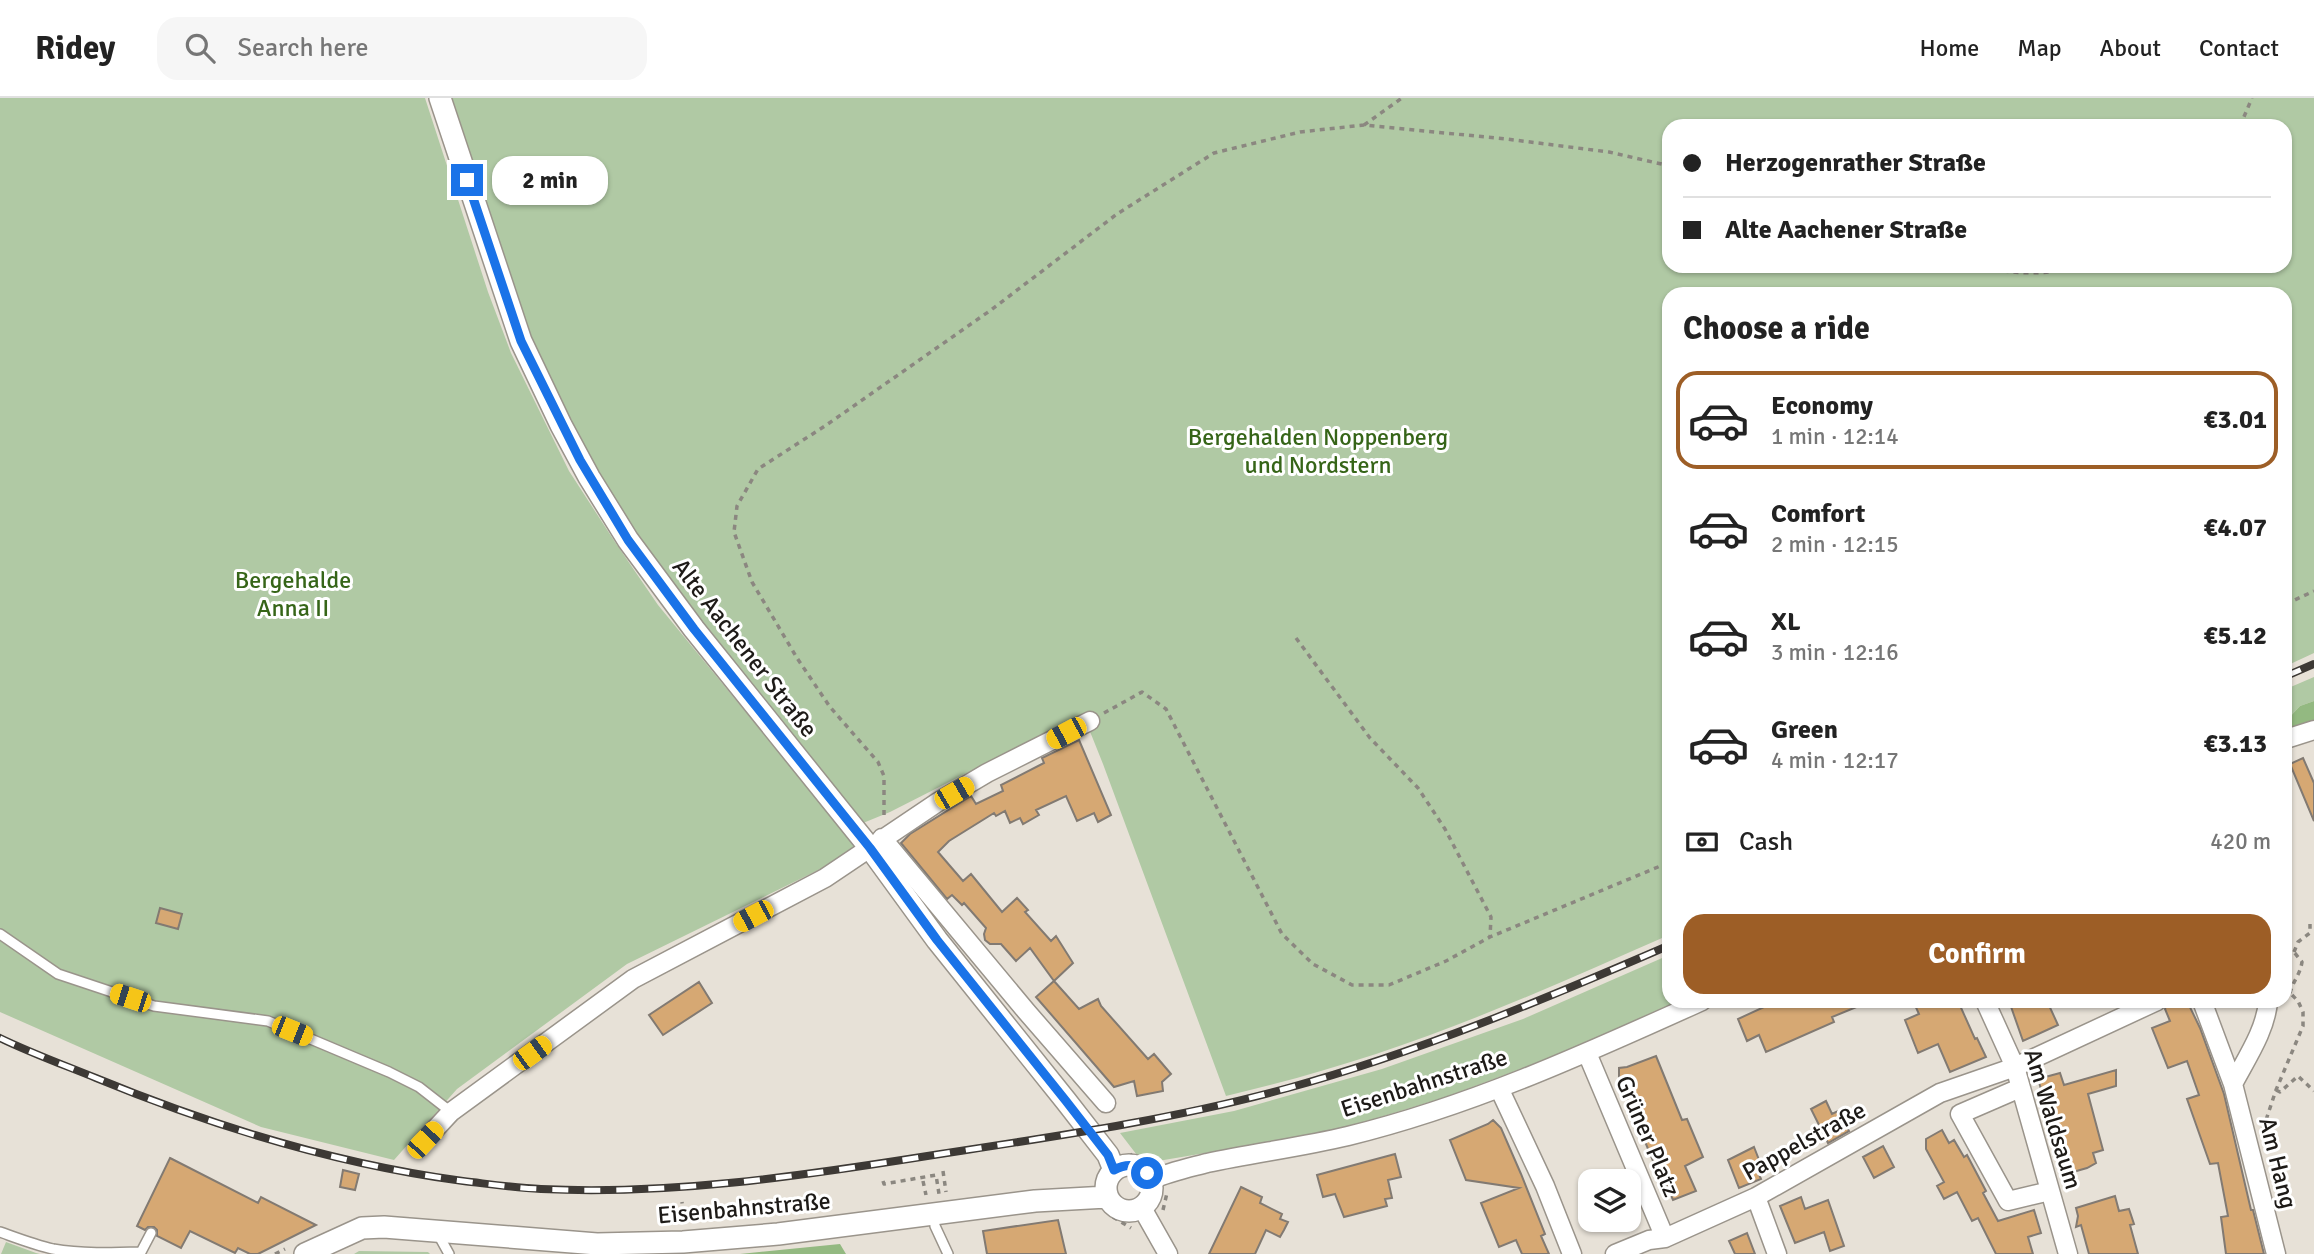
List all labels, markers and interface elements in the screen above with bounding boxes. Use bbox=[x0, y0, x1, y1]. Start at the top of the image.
search box bbox=[157, 17, 647, 80]
text: Ridey bbox=[35, 28, 115, 69]
icon: search bbox=[181, 29, 219, 67]
text: Search here bbox=[237, 32, 369, 64]
text: Home bbox=[1919, 33, 1979, 63]
text: Map bbox=[2017, 33, 2062, 63]
text: About bbox=[2100, 33, 2161, 63]
text: Contact bbox=[2199, 33, 2279, 63]
text: Herzogenrather Straße bbox=[1725, 147, 1986, 179]
callout: 2 min bbox=[491, 155, 607, 204]
route end bbox=[451, 164, 483, 196]
text: 2 min bbox=[522, 166, 578, 195]
text: Alte Aachener Straße bbox=[1725, 214, 1967, 246]
text: Choose a ride bbox=[1683, 309, 1870, 348]
icon: car bbox=[1687, 389, 1750, 452]
text: Economy bbox=[1771, 390, 1873, 422]
text: €3.01 bbox=[2203, 404, 2267, 436]
park label: Bergehalden Noppenberg und Nordstern bbox=[1188, 422, 1448, 480]
text: 1 min · 12:14 bbox=[1771, 422, 1899, 451]
icon: car bbox=[1687, 497, 1750, 560]
text: Comfort bbox=[1771, 498, 1865, 530]
text: €4.07 bbox=[2203, 512, 2267, 544]
text: 2 min · 12:15 bbox=[1771, 530, 1899, 559]
street label: Alte Aachener Straße bbox=[666, 553, 824, 743]
park label: Bergehalde Anna II bbox=[235, 565, 351, 623]
icon: car bbox=[1687, 605, 1750, 668]
text: XL bbox=[1771, 606, 1801, 638]
text: €5.12 bbox=[2203, 620, 2267, 652]
text: 3 min · 12:16 bbox=[1771, 638, 1899, 667]
icon: car bbox=[1687, 713, 1750, 776]
car bbox=[1043, 714, 1090, 752]
text: Green bbox=[1771, 714, 1838, 746]
text: €3.13 bbox=[2203, 728, 2267, 760]
text: 4 min · 12:17 bbox=[1771, 746, 1899, 775]
car bbox=[931, 773, 978, 813]
icon: cash bbox=[1683, 823, 1721, 861]
text: Cash bbox=[1739, 826, 1793, 858]
text: 420 m bbox=[2210, 827, 2271, 856]
car bbox=[730, 897, 777, 935]
button: Confirm bbox=[1683, 914, 2271, 994]
car bbox=[107, 982, 154, 1014]
car bbox=[269, 1013, 316, 1049]
car bbox=[509, 1032, 556, 1074]
street label: Eisenbahnstraße bbox=[1337, 1042, 1511, 1124]
street label: Am Waldsaum bbox=[2017, 1045, 2089, 1193]
street label: Grüner Platz bbox=[1609, 1071, 1687, 1201]
street label: Pappelstraße bbox=[1737, 1095, 1871, 1187]
street label: Am Hang bbox=[2252, 1114, 2304, 1212]
car bbox=[403, 1117, 448, 1163]
route start bbox=[1131, 1157, 1163, 1189]
map controls bbox=[1578, 1169, 1641, 1232]
button: layers bbox=[1578, 1169, 1641, 1232]
street label: Eisenbahnstraße bbox=[656, 1185, 832, 1231]

